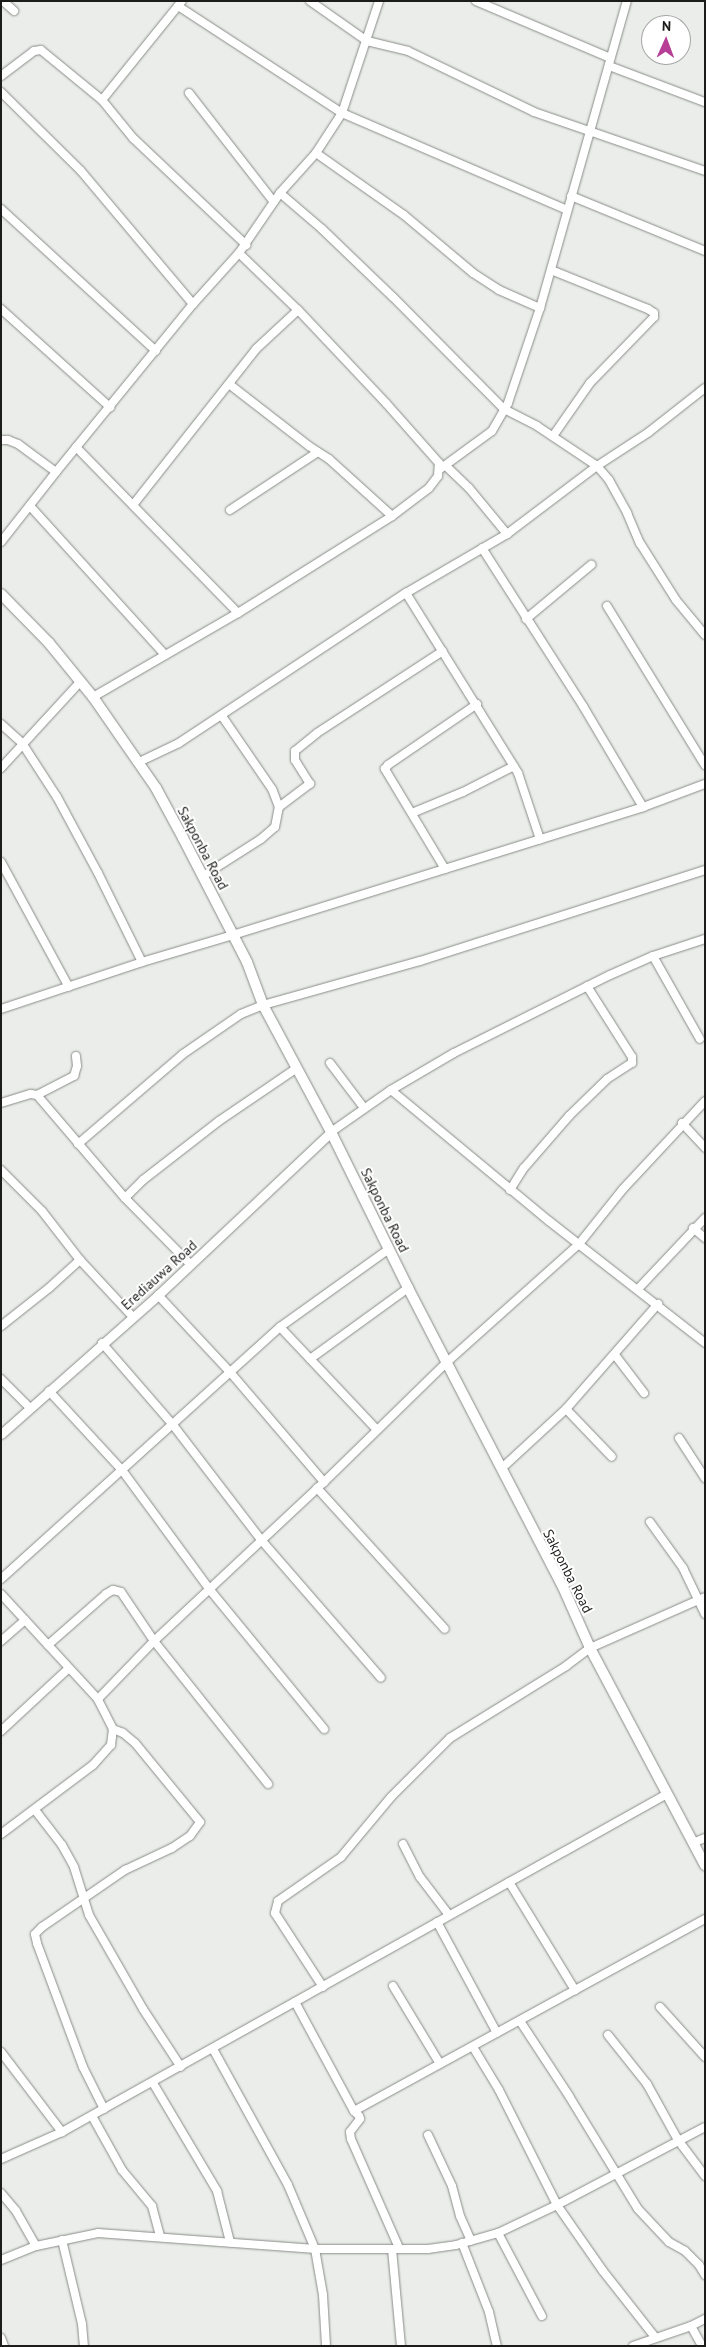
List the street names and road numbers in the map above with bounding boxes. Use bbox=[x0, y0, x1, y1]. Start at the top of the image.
street label: Sakponba Road bbox=[174, 804, 232, 892]
street label: Sakponba Road bbox=[357, 1165, 413, 1255]
street label: Erediauwa Road bbox=[118, 1237, 200, 1313]
street label: Sakponba Road bbox=[540, 1526, 596, 1616]

